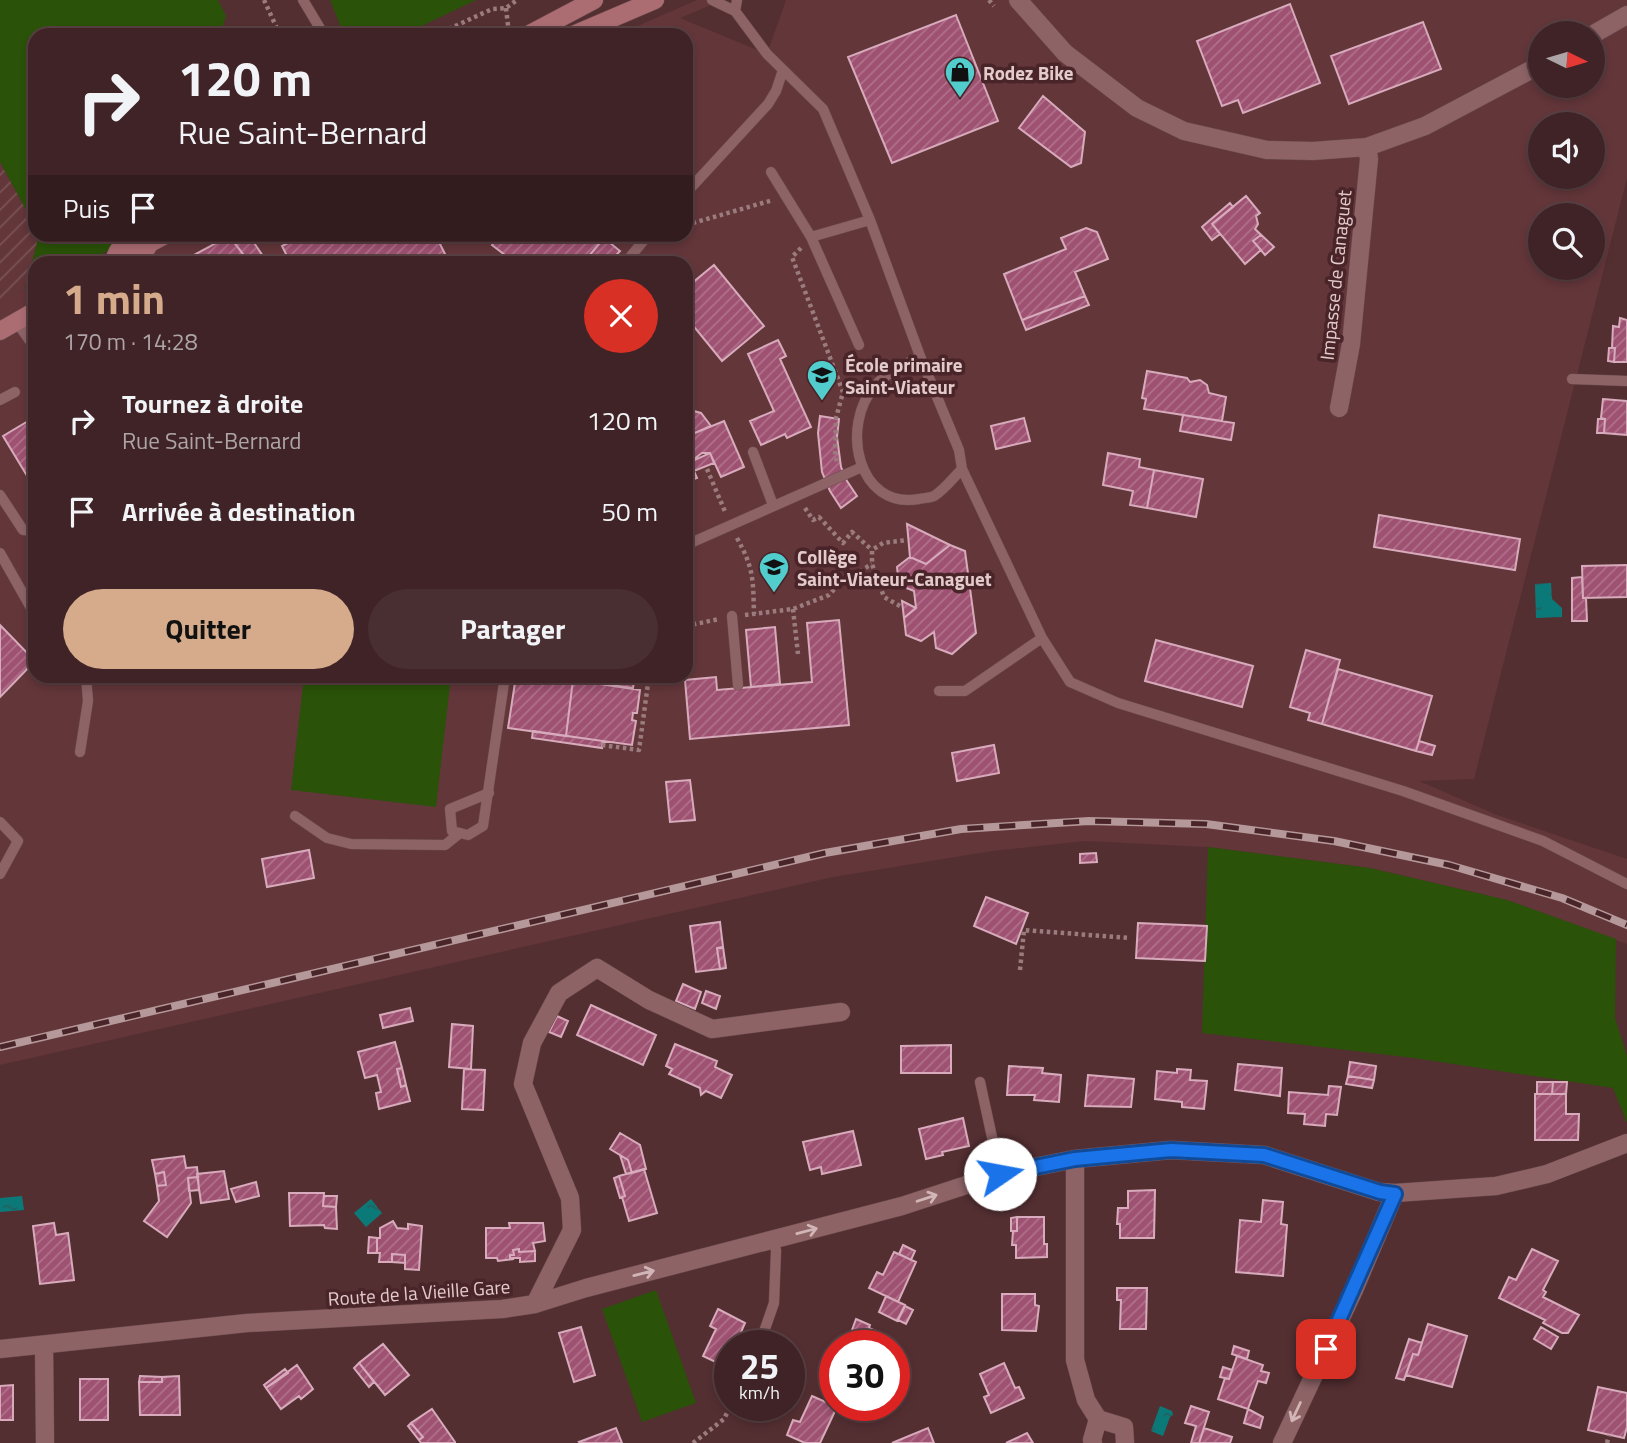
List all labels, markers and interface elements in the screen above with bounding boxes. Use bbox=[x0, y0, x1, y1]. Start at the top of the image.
north arrow bbox=[1528, 21, 1605, 98]
map controls bbox=[1528, 21, 1605, 280]
text: 120 m bbox=[178, 40, 312, 115]
shop icon: Rodez Bike bbox=[943, 55, 977, 99]
icon: right bbox=[63, 56, 154, 147]
place label: Rodez Bike bbox=[983, 58, 1074, 87]
text: Rue Saint-Bernard bbox=[178, 108, 428, 156]
button: sound bbox=[1528, 112, 1605, 189]
street label: Impasse de Canaguet bbox=[1312, 188, 1358, 362]
text: Puis bbox=[63, 189, 110, 228]
icon: arrive bbox=[124, 189, 162, 227]
button: search bbox=[1528, 203, 1605, 280]
text: 1 min bbox=[63, 266, 165, 330]
button: close bbox=[584, 279, 658, 353]
text: 170 m · 14:28 bbox=[63, 324, 198, 359]
place label: École primaire Saint-Viateur bbox=[845, 350, 963, 401]
school or university icon: École primaire Saint-Viateur bbox=[805, 358, 839, 402]
text: Tournez à droite bbox=[122, 384, 303, 423]
text: 120 m bbox=[587, 401, 658, 440]
icon: right bbox=[63, 402, 101, 440]
text: Rue Saint-Bernard bbox=[122, 423, 301, 458]
text: Arrivée à destination bbox=[122, 492, 356, 531]
text: 50 m bbox=[601, 492, 658, 531]
icon: arrive bbox=[63, 493, 101, 531]
place label: Collège Saint-Viateur-Canaguet bbox=[797, 542, 992, 593]
school or university icon: Collège Saint-Viateur-Canaguet bbox=[757, 550, 791, 594]
button: Quitter bbox=[63, 589, 354, 669]
button: Partager bbox=[368, 589, 658, 669]
position arrow bbox=[963, 1137, 1037, 1211]
one-way arrow bbox=[916, 1191, 938, 1204]
one-way arrow bbox=[796, 1224, 818, 1237]
one-way arrow bbox=[632, 1266, 654, 1279]
street label: Route de la Vieille Gare bbox=[327, 1271, 511, 1313]
pin bbox=[1296, 1319, 1356, 1379]
speed limit sign: 30 bbox=[819, 1330, 910, 1421]
icon: arrive bbox=[1307, 1330, 1345, 1368]
text: 25 bbox=[740, 1339, 779, 1393]
text: km/h bbox=[739, 1379, 780, 1406]
one-way arrow bbox=[1289, 1401, 1302, 1422]

